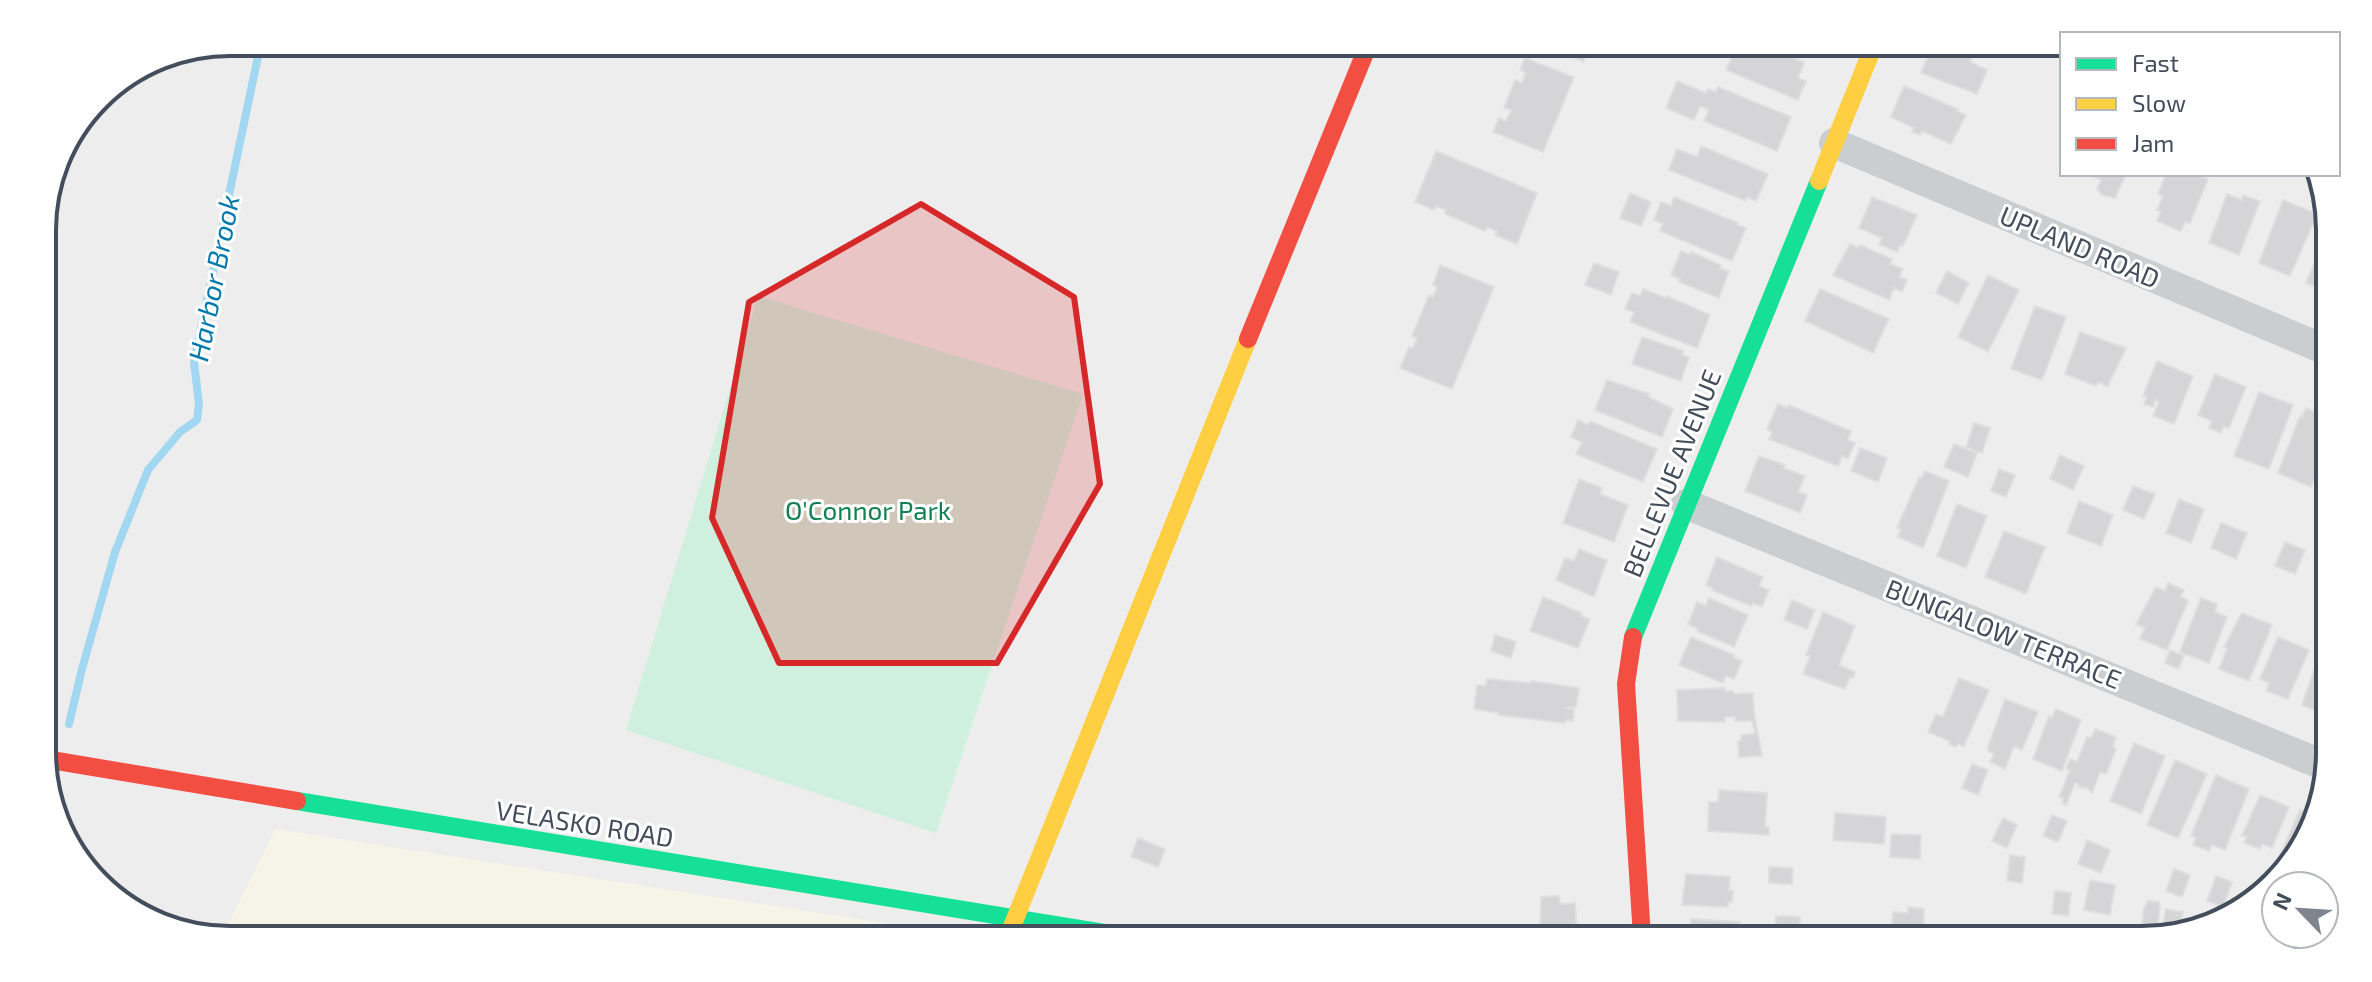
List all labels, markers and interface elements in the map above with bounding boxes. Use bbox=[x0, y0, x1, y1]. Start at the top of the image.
legend bbox=[2060, 32, 2340, 176]
text: Fast bbox=[2132, 48, 2179, 77]
text: Slow bbox=[2132, 88, 2186, 117]
text: Jam bbox=[2132, 128, 2174, 157]
water label: Harbor Brook bbox=[180, 192, 246, 364]
street label: UPLAND ROAD bbox=[1996, 198, 2164, 294]
street label: BELLEVUE AVENUE bbox=[1615, 365, 1727, 581]
park label: O'Connor Park bbox=[785, 494, 951, 525]
street label: BUNGALOW TERRACE bbox=[1882, 572, 2126, 694]
street label: VELASKO ROAD bbox=[494, 794, 676, 852]
north arrow bbox=[2260, 870, 2340, 950]
text: N bbox=[2266, 888, 2296, 914]

